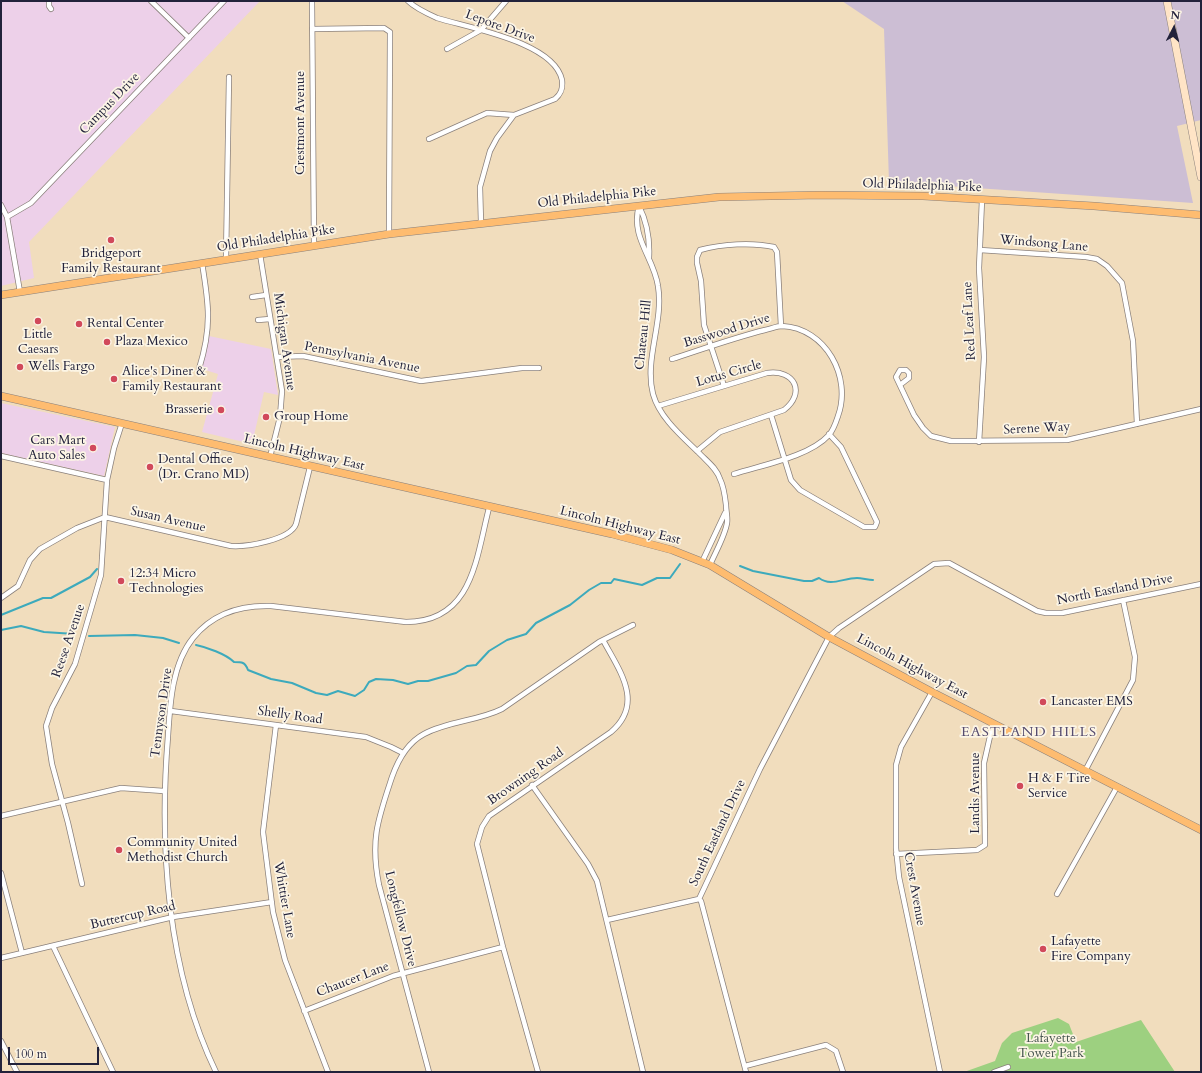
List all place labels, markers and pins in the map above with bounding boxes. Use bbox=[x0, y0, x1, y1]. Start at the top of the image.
marker: Bridgeport Family Restaurant bbox=[106, 235, 116, 245]
place label: Bridgeport Family Restaurant bbox=[61, 246, 161, 277]
marker: Little Caesars bbox=[33, 316, 43, 326]
place label: Rental Center bbox=[87, 316, 164, 332]
marker: Rental Center bbox=[74, 319, 84, 329]
place label: Little Caesars bbox=[18, 327, 58, 358]
place label: Plaza Mexico bbox=[115, 334, 188, 350]
marker: Plaza Mexico bbox=[102, 337, 112, 347]
place label: Wells Fargo bbox=[28, 359, 95, 375]
marker: Wells Fargo bbox=[15, 362, 25, 372]
place label: Alice's Diner & Family Restaurant bbox=[122, 364, 221, 395]
marker: Alice's Diner & Family Restaurant bbox=[109, 374, 119, 384]
place label: Brasserie bbox=[165, 402, 213, 418]
marker: Brasserie bbox=[216, 405, 226, 415]
place label: Group Home bbox=[274, 409, 348, 425]
marker: Group Home bbox=[261, 412, 271, 422]
place label: Cars Mart Auto Sales bbox=[28, 433, 85, 464]
marker: Cars Mart Auto Sales bbox=[88, 443, 98, 453]
place label: Dental Office (Dr. Crano MD) bbox=[158, 452, 249, 483]
marker: Dental Office (Dr. Crano MD) bbox=[145, 462, 155, 472]
place label: 12:34 Micro Technologies bbox=[129, 566, 203, 597]
marker: 12:34 Micro Technologies bbox=[116, 576, 126, 586]
place label: Lancaster EMS bbox=[1051, 694, 1133, 710]
marker: Lancaster EMS bbox=[1038, 697, 1048, 707]
place label: H & F Tire Service bbox=[1028, 771, 1090, 802]
marker: H & F Tire Service bbox=[1015, 781, 1025, 791]
place label: Community United Methodist Church bbox=[127, 835, 237, 866]
marker: Community United Methodist Church bbox=[114, 845, 124, 855]
place label: Lafayette Fire Company bbox=[1051, 934, 1131, 965]
marker: Lafayette Fire Company bbox=[1038, 944, 1048, 954]

